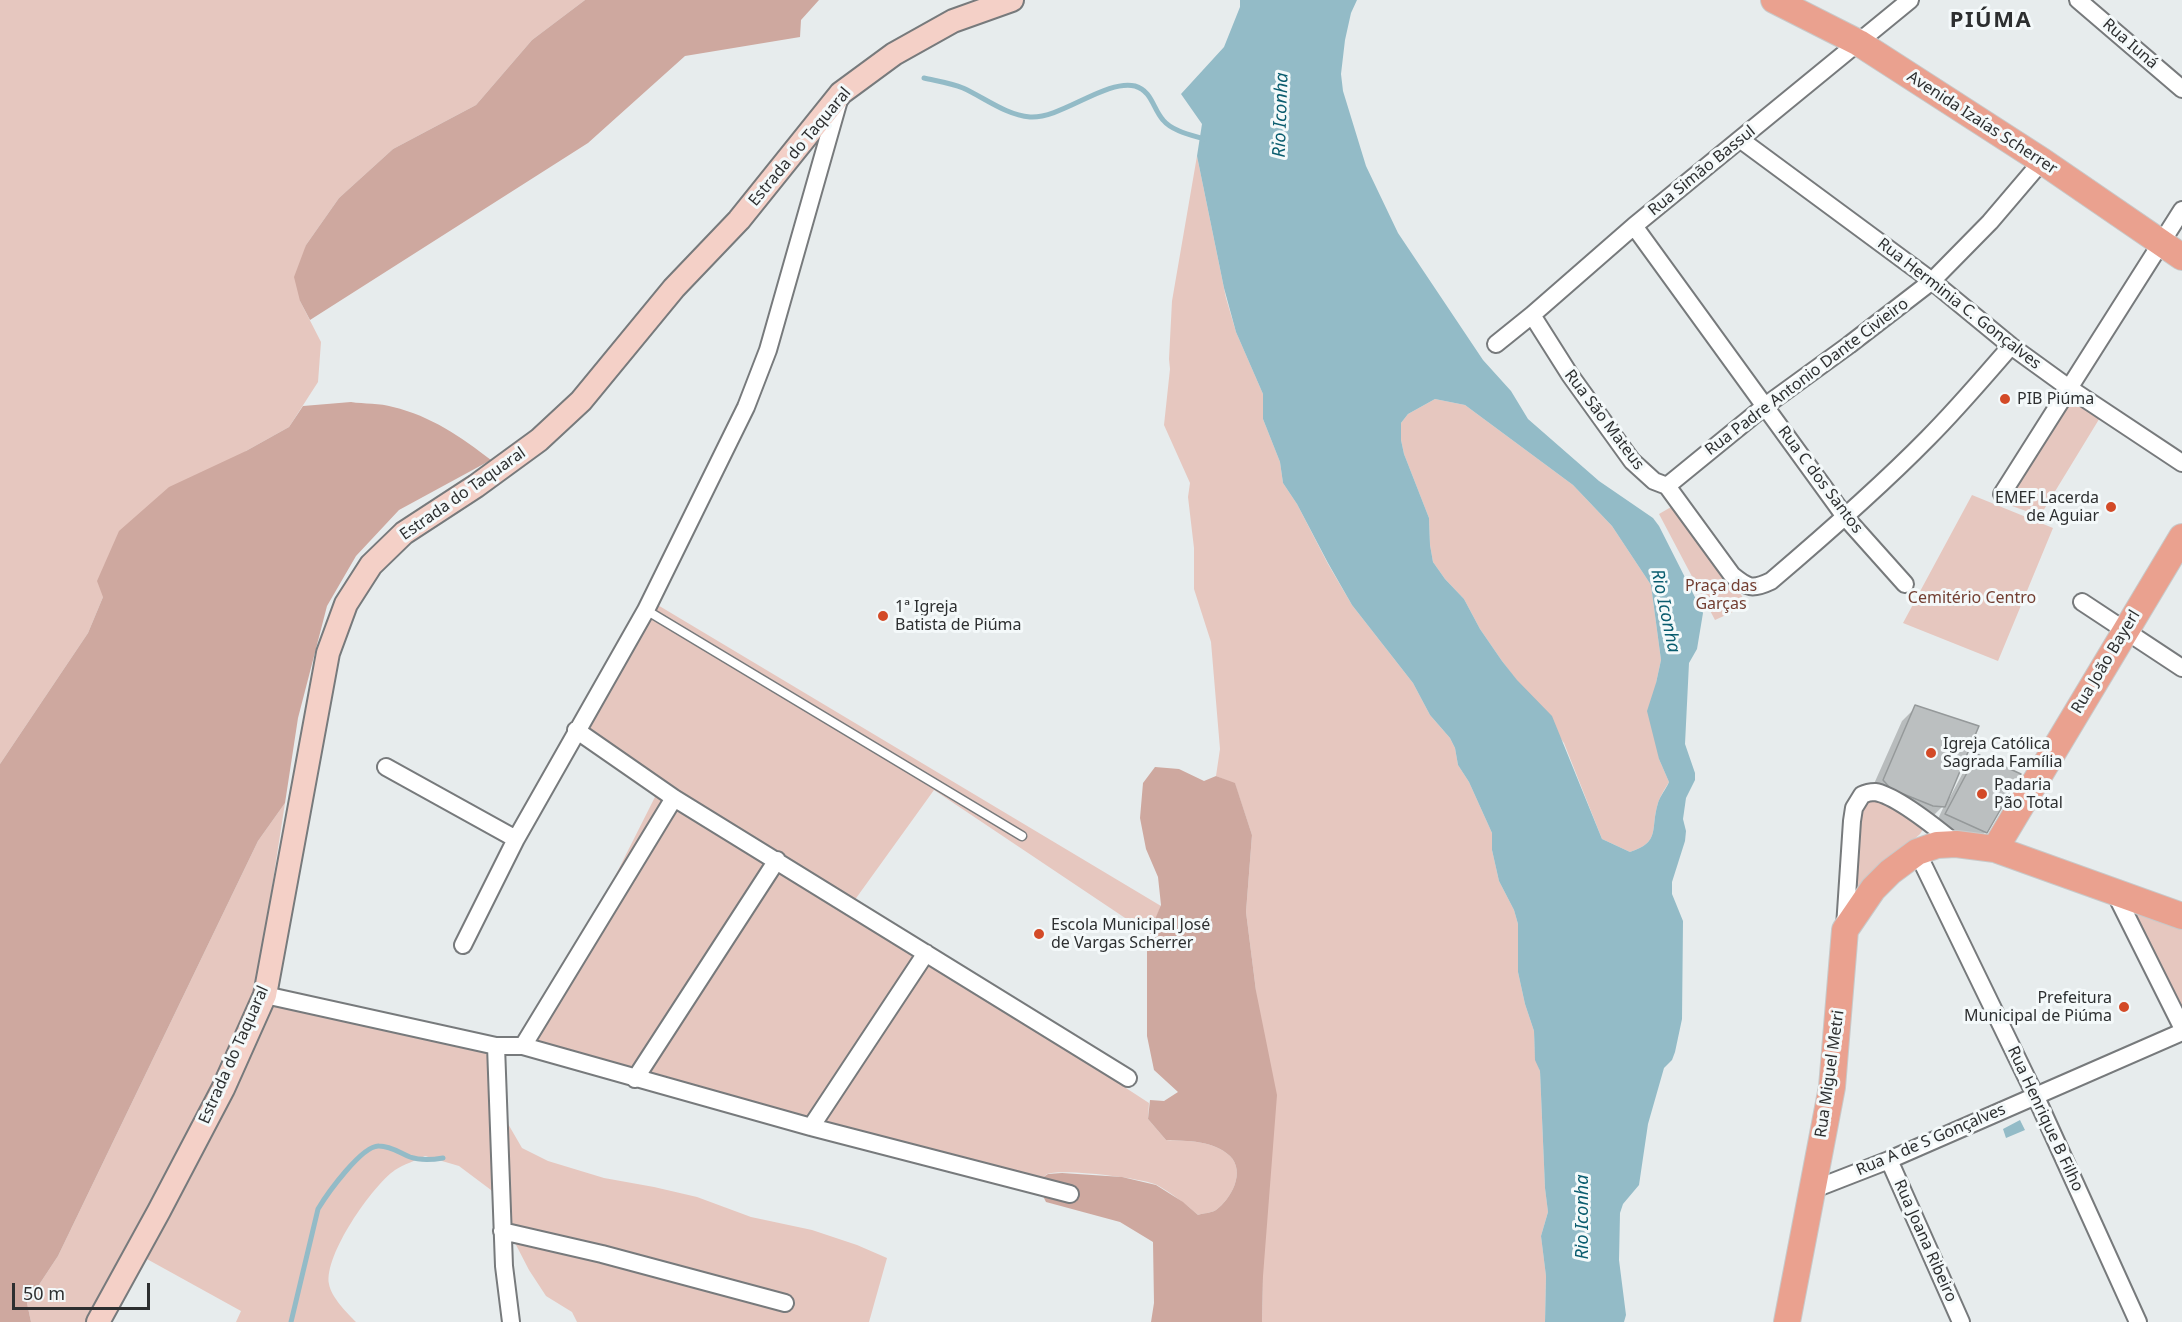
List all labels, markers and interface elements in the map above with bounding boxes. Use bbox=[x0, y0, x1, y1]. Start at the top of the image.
district label: PIÚMA bbox=[1950, 8, 2032, 34]
street label: Rua Iuná bbox=[2098, 15, 2162, 73]
street label: Avenida Izaías Scherrer bbox=[1903, 67, 2061, 179]
water label: Rio Iconha bbox=[1269, 72, 1293, 158]
street label: Estrada do Taquaral bbox=[745, 84, 855, 210]
street label: Rua Simão Bassul bbox=[1645, 122, 1759, 220]
street label: Rua Herminia C. Gonçalves bbox=[1873, 234, 2045, 374]
street label: Rua Padre Antonio Dante Civieiro bbox=[1702, 294, 1912, 460]
street label: Rua São Mateus bbox=[1560, 366, 1648, 474]
place label: PIB Piúma bbox=[2017, 389, 2094, 409]
marker: PIB Piúma bbox=[1998, 392, 2012, 406]
street label: Rua C dos Santos bbox=[1773, 423, 1867, 537]
street label: Estrada do Taquaral bbox=[396, 443, 530, 545]
place label: EMEF Lacerda de Aguiar bbox=[1995, 488, 2099, 526]
marker: EMEF Lacerda de Aguiar bbox=[2104, 500, 2118, 514]
water label: Rio Iconha bbox=[1646, 567, 1684, 655]
park label: Praça das Garças bbox=[1685, 576, 1757, 614]
park label: Cemitério Centro bbox=[1908, 588, 2036, 608]
place label: 1ª Igreja Batista de Piúma bbox=[895, 597, 1022, 635]
street label: Rua João Bayerl bbox=[2068, 607, 2144, 717]
marker: 1ª Igreja Batista de Piúma bbox=[876, 609, 890, 623]
place label: Igreja Católica Sagrada Família bbox=[1943, 734, 2062, 772]
marker: Igreja Católica Sagrada Família bbox=[1924, 746, 1938, 760]
place label: Padaria Pão Total bbox=[1994, 775, 2063, 813]
marker: Padaria Pão Total bbox=[1975, 787, 1989, 801]
place label: Escola Municipal José de Vargas Scherrer bbox=[1051, 915, 1210, 953]
marker: Escola Municipal José de Vargas Scherrer bbox=[1032, 927, 1046, 941]
street label: Estrada do Taquaral bbox=[195, 983, 273, 1127]
place label: Prefeitura Municipal de Piúma bbox=[1964, 988, 2112, 1026]
marker: Prefeitura Municipal de Piúma bbox=[2117, 1000, 2131, 1014]
street label: Rua Miguel Metri bbox=[1812, 1009, 1848, 1139]
street label: Rua Henrique B Filho bbox=[2003, 1043, 2087, 1195]
street label: Rua A de S Gonçalves bbox=[1854, 1100, 2008, 1180]
water label: Rio Iconha bbox=[1572, 1175, 1594, 1259]
street label: Rua Joana Ribeiro bbox=[1889, 1177, 1961, 1305]
scale bar bbox=[15, 1271, 153, 1309]
text: 50 m bbox=[23, 1281, 65, 1305]

